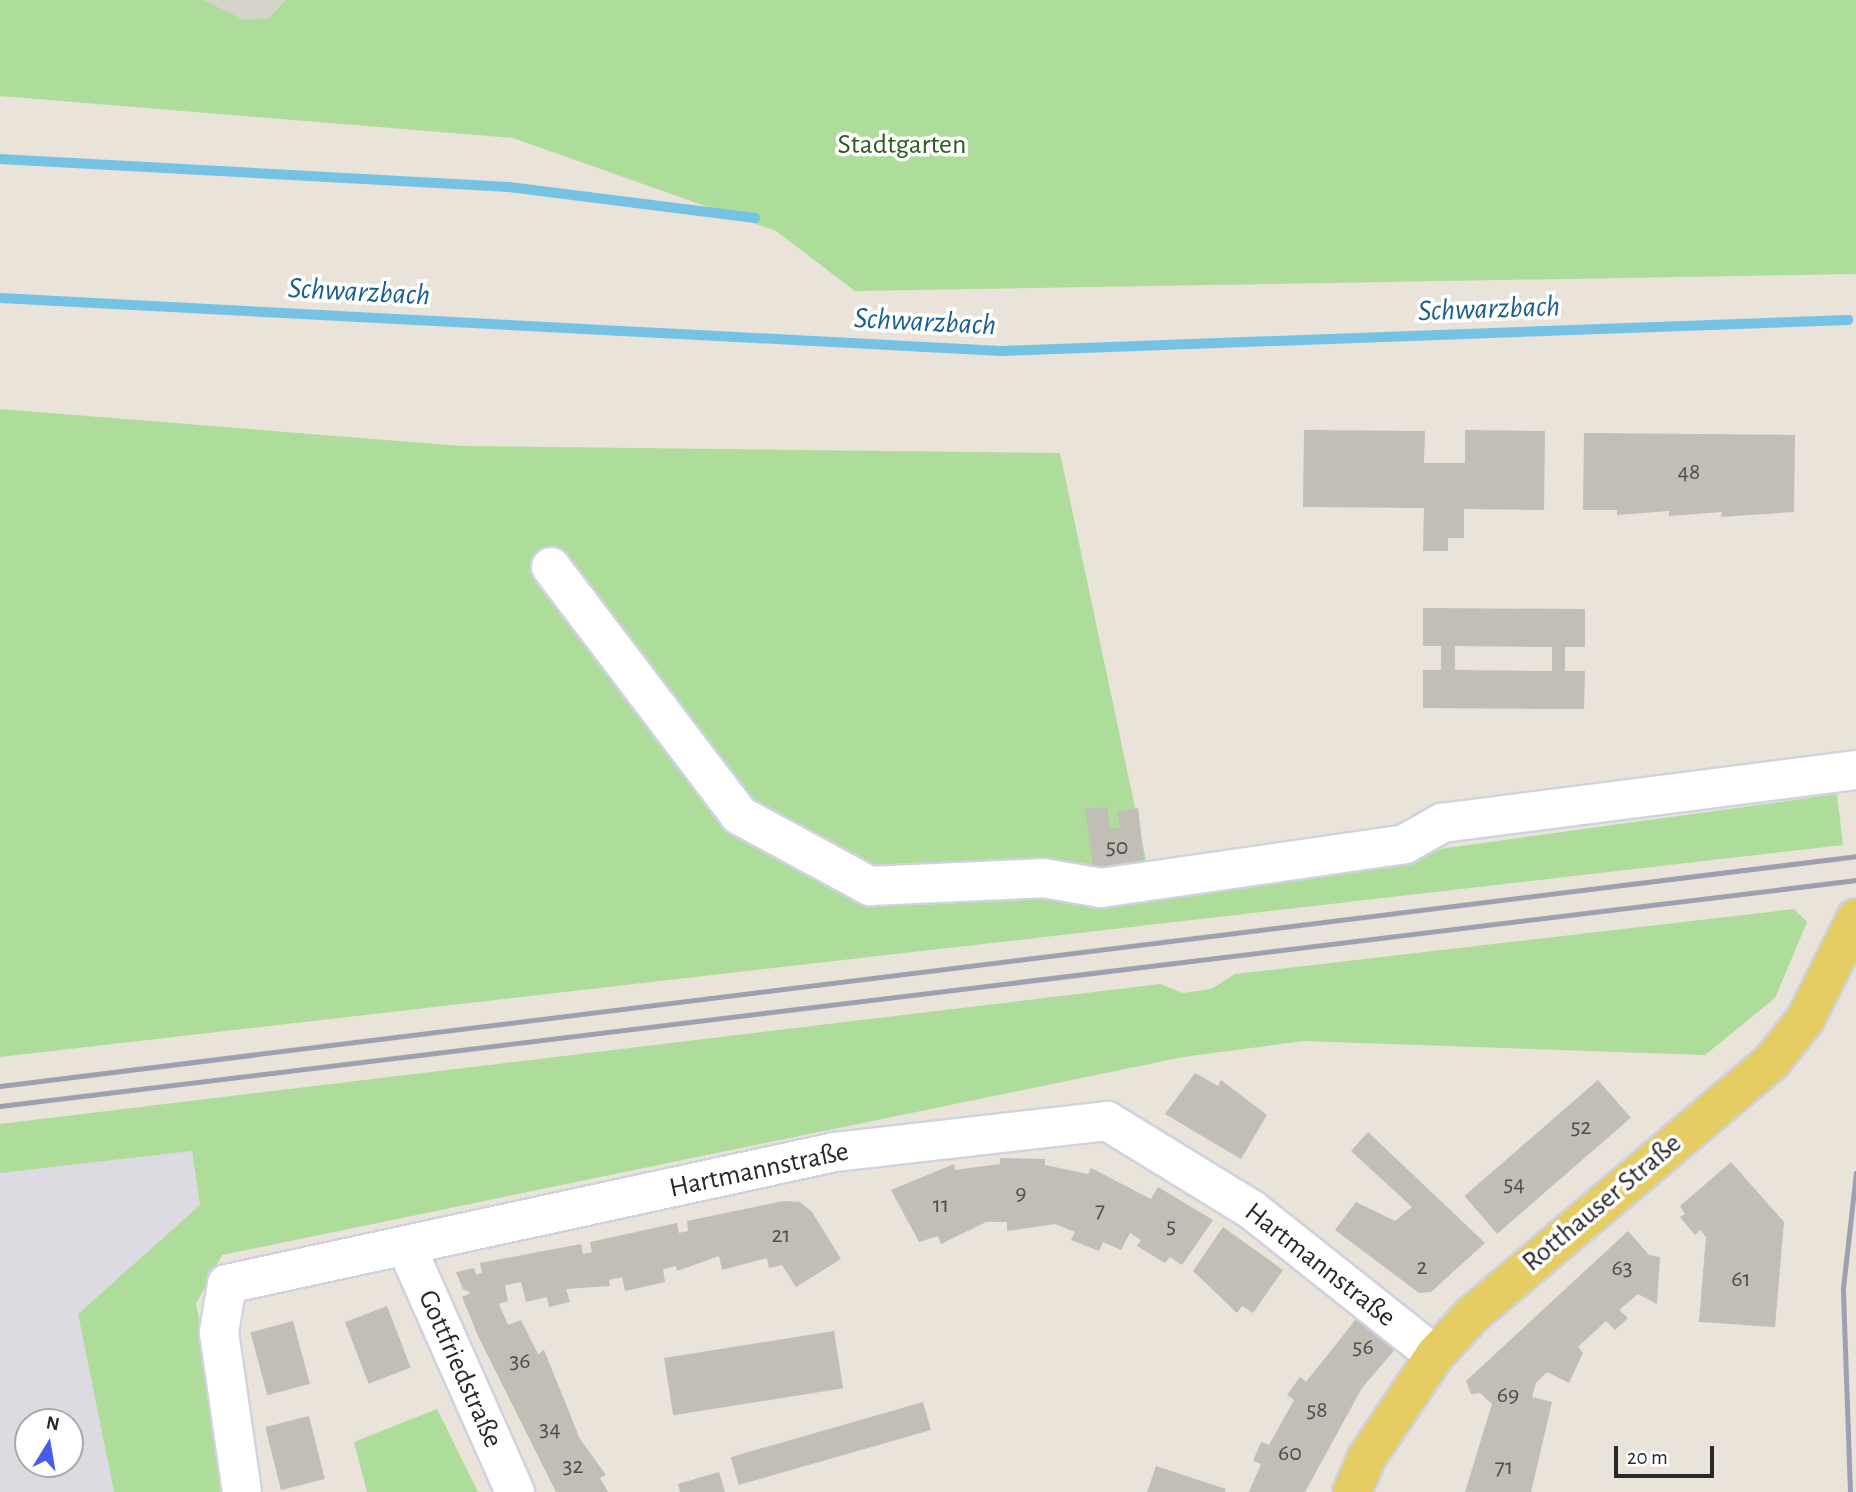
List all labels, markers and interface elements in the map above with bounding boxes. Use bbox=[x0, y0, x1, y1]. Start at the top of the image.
park label: Stadtgarten bbox=[838, 128, 966, 162]
water label: Schwarzbach bbox=[287, 270, 431, 314]
water label: Schwarzbach bbox=[1417, 289, 1561, 329]
water label: Schwarzbach bbox=[853, 300, 997, 344]
house number: 48 bbox=[1678, 459, 1700, 487]
house number: 50 bbox=[1106, 834, 1128, 862]
house number: 52 bbox=[1571, 1114, 1591, 1142]
street label: Rotthauser Straße bbox=[1516, 1127, 1688, 1279]
street label: Hartmannstraße bbox=[666, 1135, 852, 1205]
house number: 54 bbox=[1503, 1171, 1525, 1199]
house number: 9 bbox=[1015, 1180, 1027, 1208]
house number: 11 bbox=[933, 1192, 949, 1220]
street label: Hartmannstraße bbox=[1238, 1196, 1402, 1334]
house number: 7 bbox=[1095, 1197, 1105, 1225]
house number: 5 bbox=[1166, 1213, 1176, 1241]
house number: 21 bbox=[771, 1222, 791, 1250]
house number: 2 bbox=[1417, 1254, 1427, 1282]
house number: 63 bbox=[1611, 1255, 1633, 1283]
house number: 61 bbox=[1731, 1266, 1751, 1294]
street label: Gottfriedstraße bbox=[410, 1285, 510, 1453]
house number: 56 bbox=[1352, 1334, 1374, 1362]
house number: 36 bbox=[509, 1348, 531, 1376]
house number: 69 bbox=[1497, 1382, 1519, 1410]
house number: 58 bbox=[1306, 1397, 1328, 1425]
north arrow bbox=[14, 1408, 84, 1478]
text: N bbox=[44, 1413, 61, 1434]
house number: 34 bbox=[539, 1416, 561, 1444]
scale bar bbox=[1618, 1432, 1718, 1476]
house number: 60 bbox=[1278, 1440, 1302, 1468]
text: 20 m bbox=[1627, 1447, 1668, 1468]
house number: 32 bbox=[563, 1453, 583, 1481]
house number: 71 bbox=[1495, 1454, 1513, 1482]

